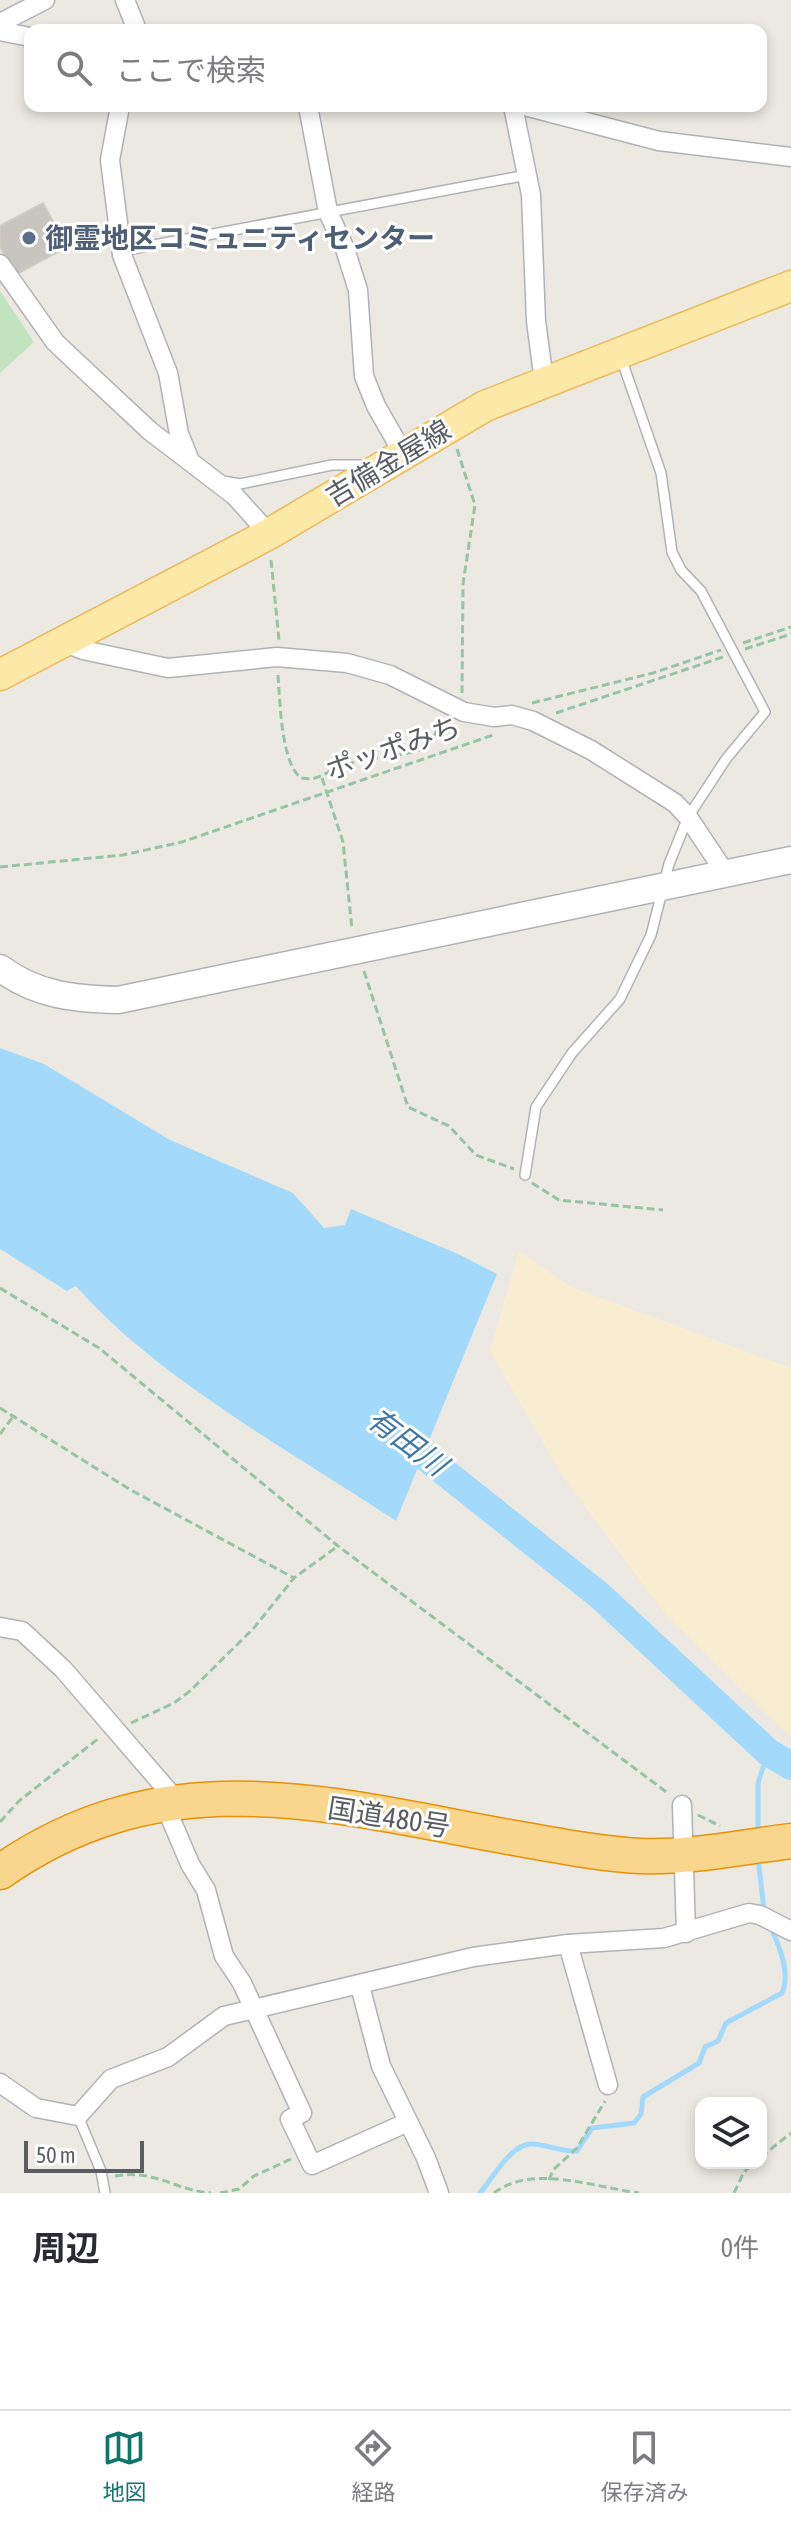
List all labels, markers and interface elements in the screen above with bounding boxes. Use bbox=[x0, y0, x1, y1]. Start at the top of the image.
search box bbox=[24, 24, 767, 112]
icon: search bbox=[52, 46, 96, 90]
text: ここで検索 bbox=[116, 53, 266, 87]
place label: 御霊地区コミュニティセンター bbox=[45, 222, 435, 254]
marker: 御霊地区コミュニティセンター bbox=[20, 229, 38, 247]
street label: 吉備金屋線 bbox=[320, 413, 456, 513]
street label: ポッポみち bbox=[322, 710, 464, 786]
water label: 有田川 bbox=[361, 1401, 456, 1484]
street label: 国道480号 bbox=[326, 1792, 452, 1842]
map controls bbox=[695, 2097, 767, 2169]
button: layers bbox=[695, 2097, 767, 2169]
scale bar bbox=[24, 2137, 144, 2173]
text: 50 m bbox=[36, 2142, 76, 2168]
text: 周辺 bbox=[32, 2228, 100, 2267]
text: 0件 bbox=[721, 2233, 759, 2263]
tab: 地図 bbox=[102, 2426, 147, 2506]
tab: 経路 bbox=[351, 2426, 396, 2506]
tab: 保存済み bbox=[600, 2426, 689, 2506]

